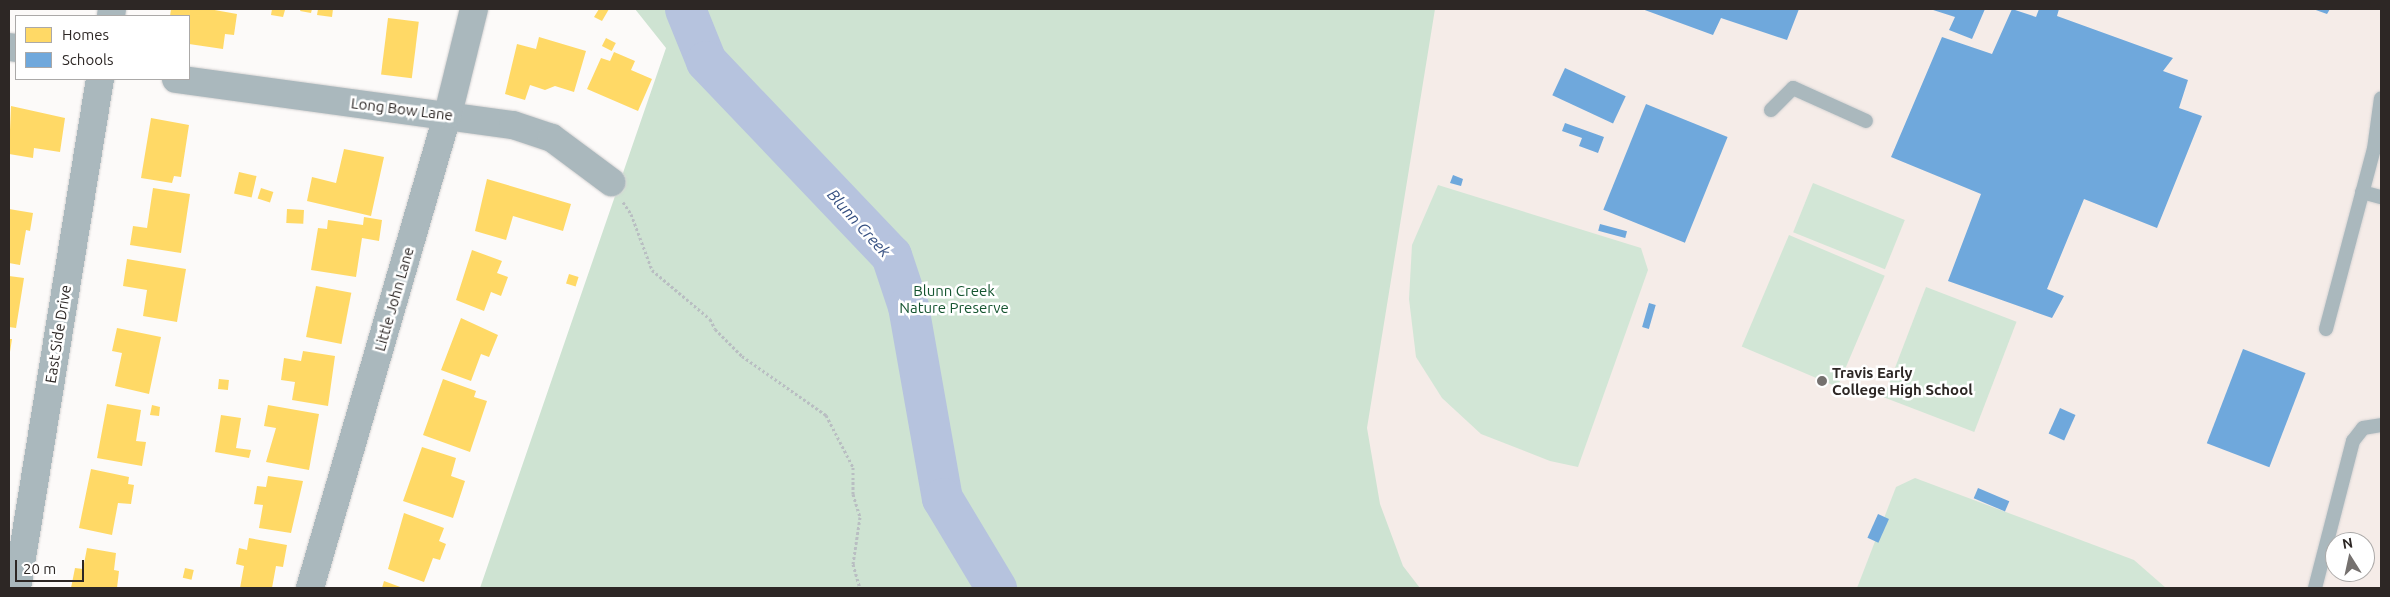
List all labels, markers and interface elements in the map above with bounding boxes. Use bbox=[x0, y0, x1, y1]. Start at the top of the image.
legend bbox=[15, 15, 190, 80]
text: Homes bbox=[62, 26, 109, 43]
text: Schools bbox=[62, 51, 113, 68]
street label: Long Bow Lane bbox=[350, 94, 454, 124]
water label: Blunn Creek bbox=[823, 185, 895, 261]
street label: Little John Lane bbox=[371, 245, 417, 353]
park label: Blunn Creek Nature Preserve bbox=[899, 281, 1009, 316]
street label: East Side Drive bbox=[41, 284, 75, 384]
place label: Travis Early College High School bbox=[1832, 363, 1973, 398]
marker: Travis Early College High School bbox=[1816, 375, 1828, 387]
north arrow bbox=[2325, 532, 2375, 582]
text: N bbox=[2341, 534, 2354, 552]
scale bar bbox=[18, 550, 86, 582]
text: 20 m bbox=[23, 560, 56, 577]

